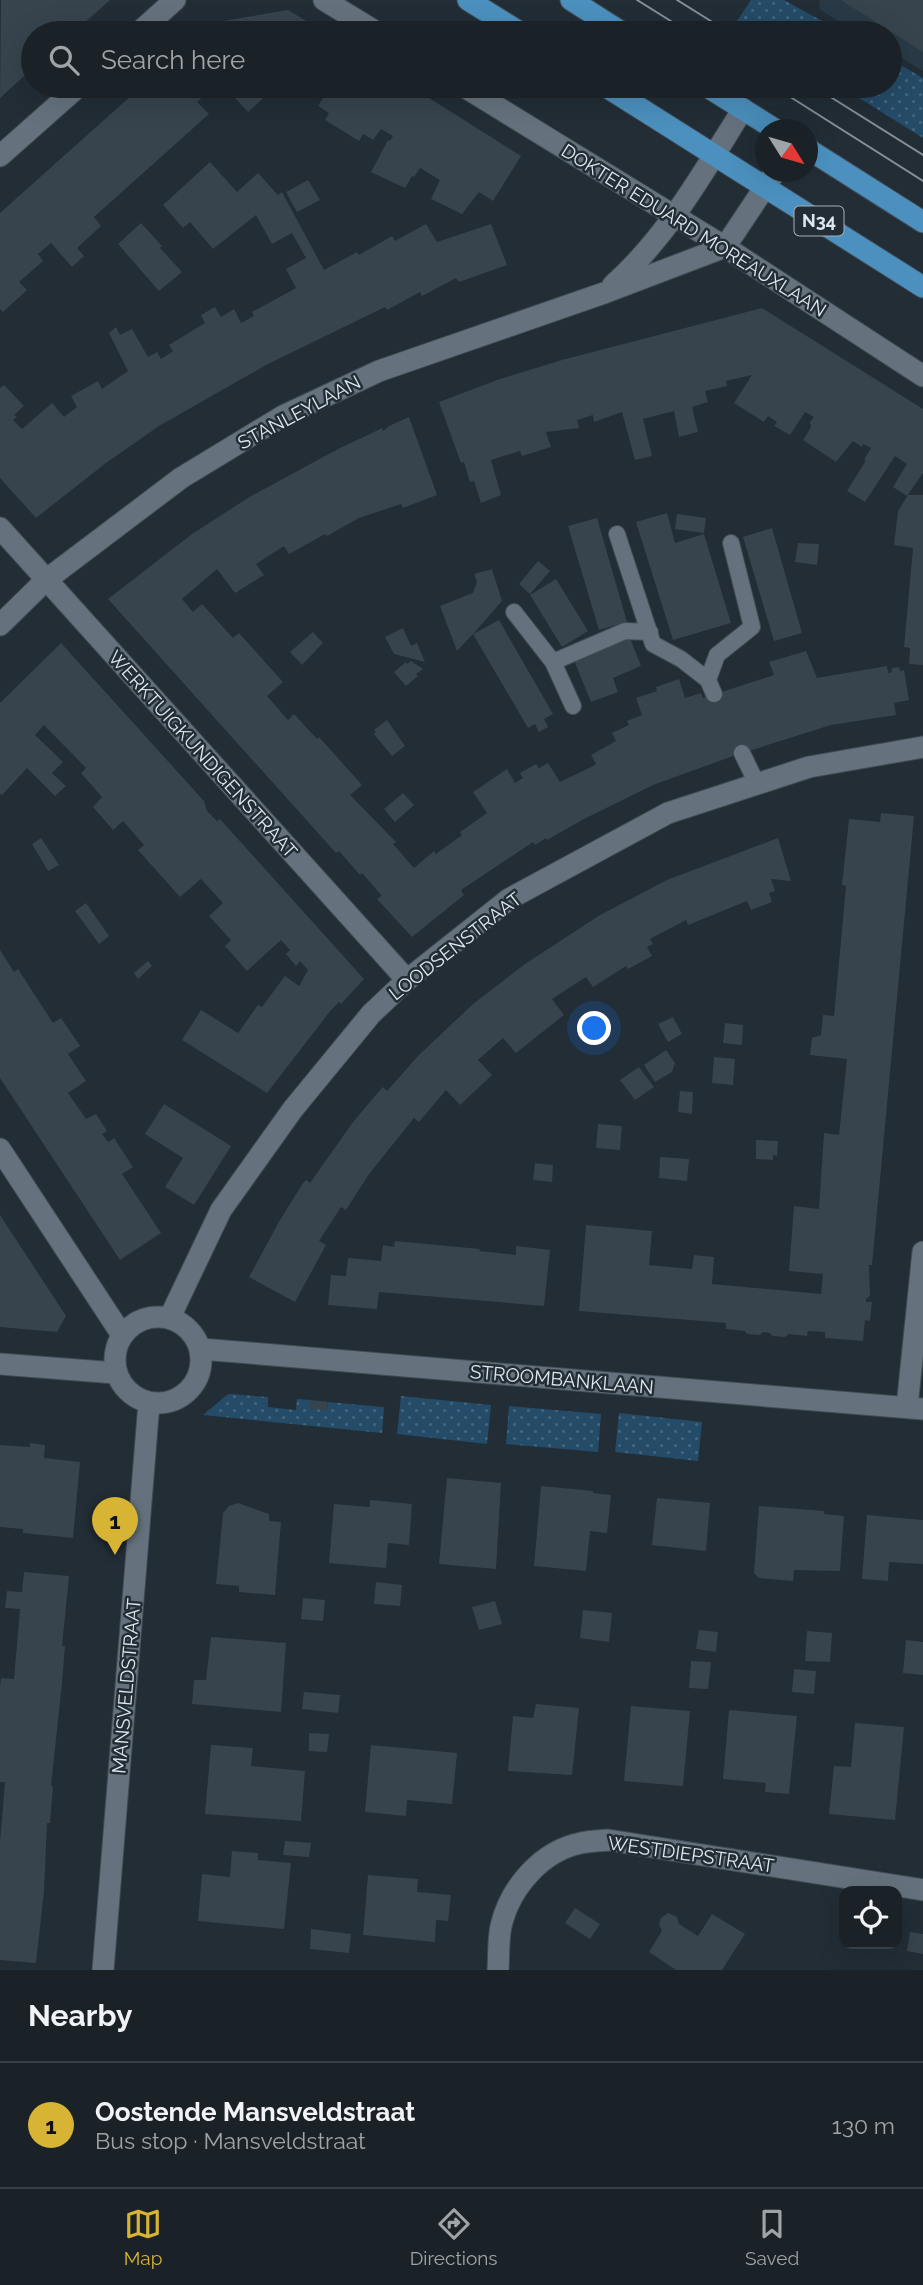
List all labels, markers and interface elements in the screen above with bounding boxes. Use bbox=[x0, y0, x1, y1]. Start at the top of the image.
search box bbox=[21, 21, 902, 98]
icon: search bbox=[45, 41, 83, 79]
text: Search here bbox=[101, 45, 245, 75]
north arrow bbox=[755, 119, 818, 182]
street label: DOKTER EDUARD MOREAUXLAAN bbox=[558, 139, 830, 321]
road number: N34 bbox=[794, 206, 844, 236]
street label: STANLEYLAAN bbox=[234, 370, 364, 454]
street label: WERKTUIGKUNDIGENSTRAAT bbox=[104, 646, 302, 862]
street label: LOODSENSTRAAT bbox=[384, 887, 526, 1004]
your location bbox=[577, 1011, 611, 1045]
street label: STROOMBANKLAAN bbox=[469, 1360, 655, 1398]
pin: 1 bbox=[92, 1497, 138, 1555]
street label: MANSVELDSTRAAT bbox=[107, 1597, 145, 1775]
street label: WESTDIEPSTRAAT bbox=[606, 1831, 776, 1877]
map controls bbox=[839, 1886, 902, 1949]
button: locate bbox=[839, 1886, 902, 1949]
text: Nearby bbox=[28, 1998, 132, 2033]
text: Oostende Mansveldstraat bbox=[95, 2097, 415, 2127]
text: 1 bbox=[45, 2112, 57, 2139]
text: 130 m bbox=[832, 2112, 895, 2139]
text: Bus stop · Mansveldstraat bbox=[95, 2127, 366, 2154]
tab: Map bbox=[124, 2205, 162, 2269]
tab: Directions bbox=[410, 2205, 498, 2269]
tab: Saved bbox=[745, 2205, 799, 2269]

